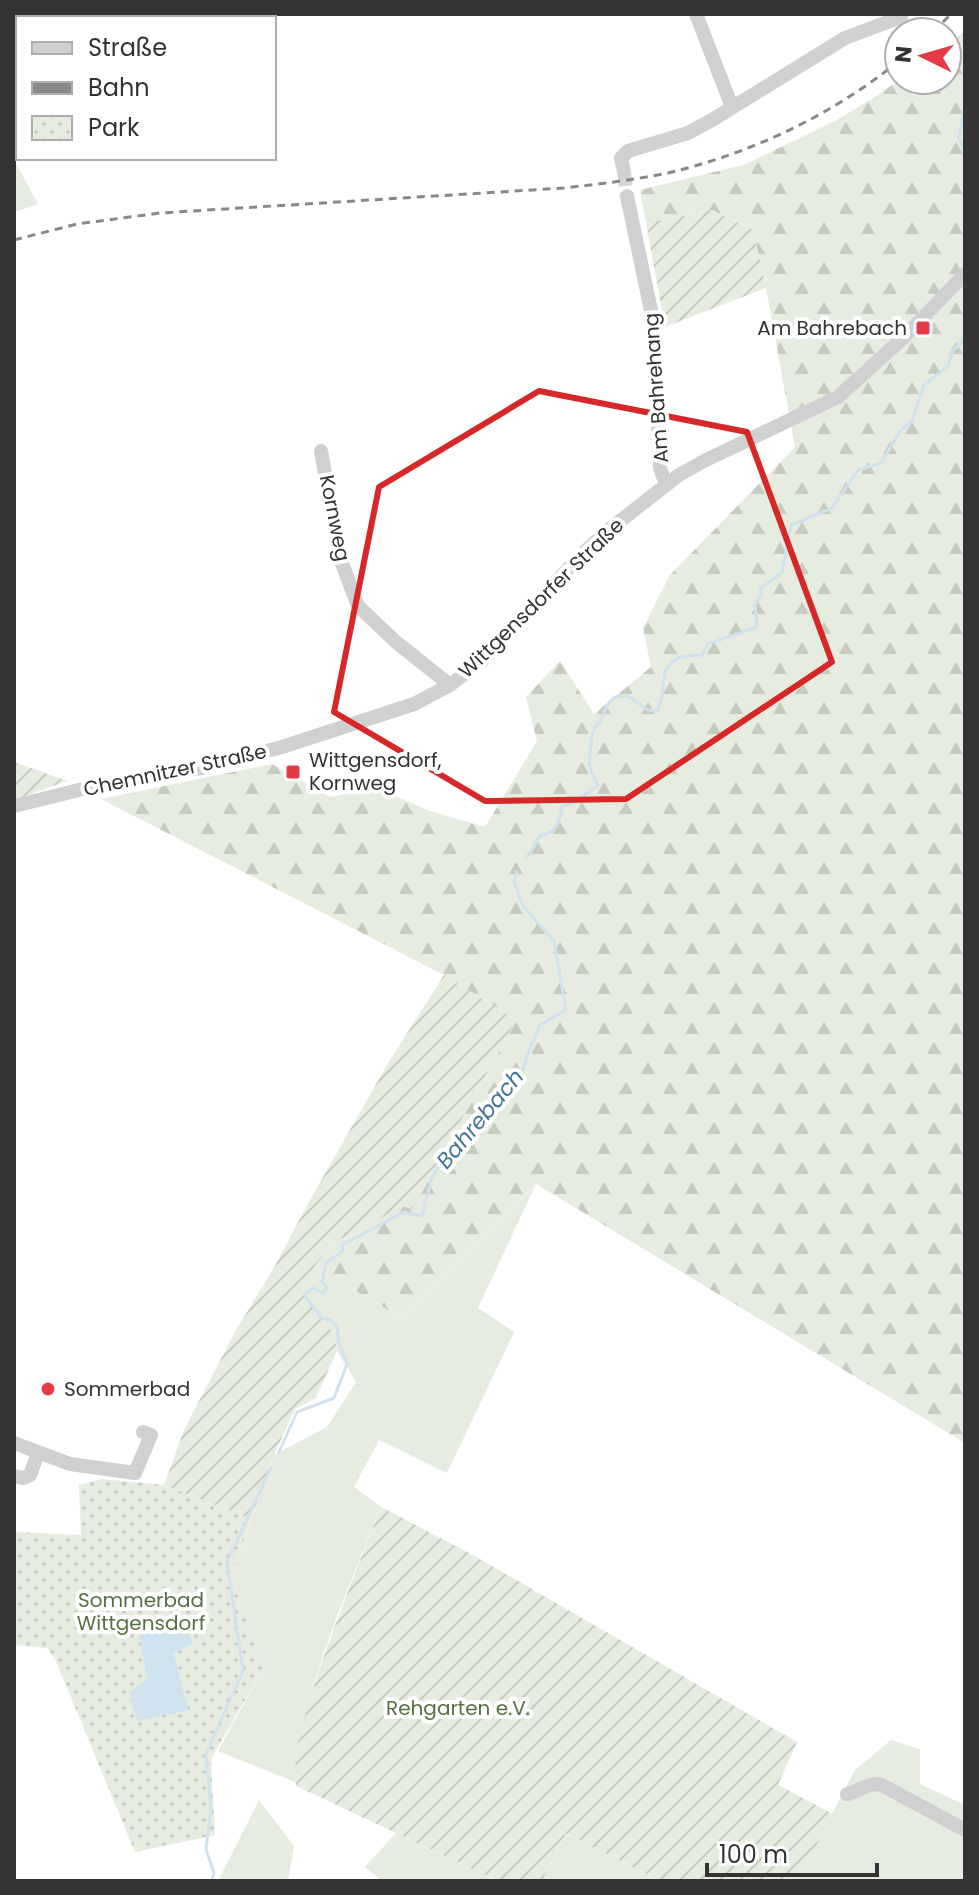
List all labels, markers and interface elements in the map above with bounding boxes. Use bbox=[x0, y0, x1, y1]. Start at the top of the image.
legend bbox=[16, 16, 276, 160]
north arrow bbox=[883, 16, 963, 96]
text: Straße bbox=[88, 31, 167, 64]
text: N bbox=[887, 45, 920, 64]
text: Bahn bbox=[88, 71, 150, 104]
text: Park bbox=[88, 111, 140, 144]
street label: Am Bahrehang bbox=[637, 312, 675, 464]
place label: Am Bahrebach bbox=[757, 314, 907, 342]
marker: Am Bahrebach bbox=[914, 319, 932, 337]
street label: Kornweg bbox=[313, 472, 357, 564]
street label: Wittgensdorfer Straße bbox=[452, 512, 630, 684]
street label: Chemnitzer Straße bbox=[81, 737, 269, 803]
place label: Wittgensdorf, Kornweg bbox=[309, 746, 442, 797]
marker: Wittgensdorf, Kornweg bbox=[284, 763, 302, 781]
water label: Bahrebach bbox=[429, 1063, 531, 1175]
place label: Sommerbad bbox=[64, 1375, 190, 1403]
marker: Sommerbad bbox=[39, 1380, 57, 1398]
park label: Sommerbad Wittgensdorf bbox=[77, 1586, 205, 1637]
park label: Rehgarten e.V. bbox=[386, 1694, 530, 1722]
scale bar bbox=[707, 1827, 877, 1877]
text: 100 m bbox=[719, 1838, 788, 1871]

